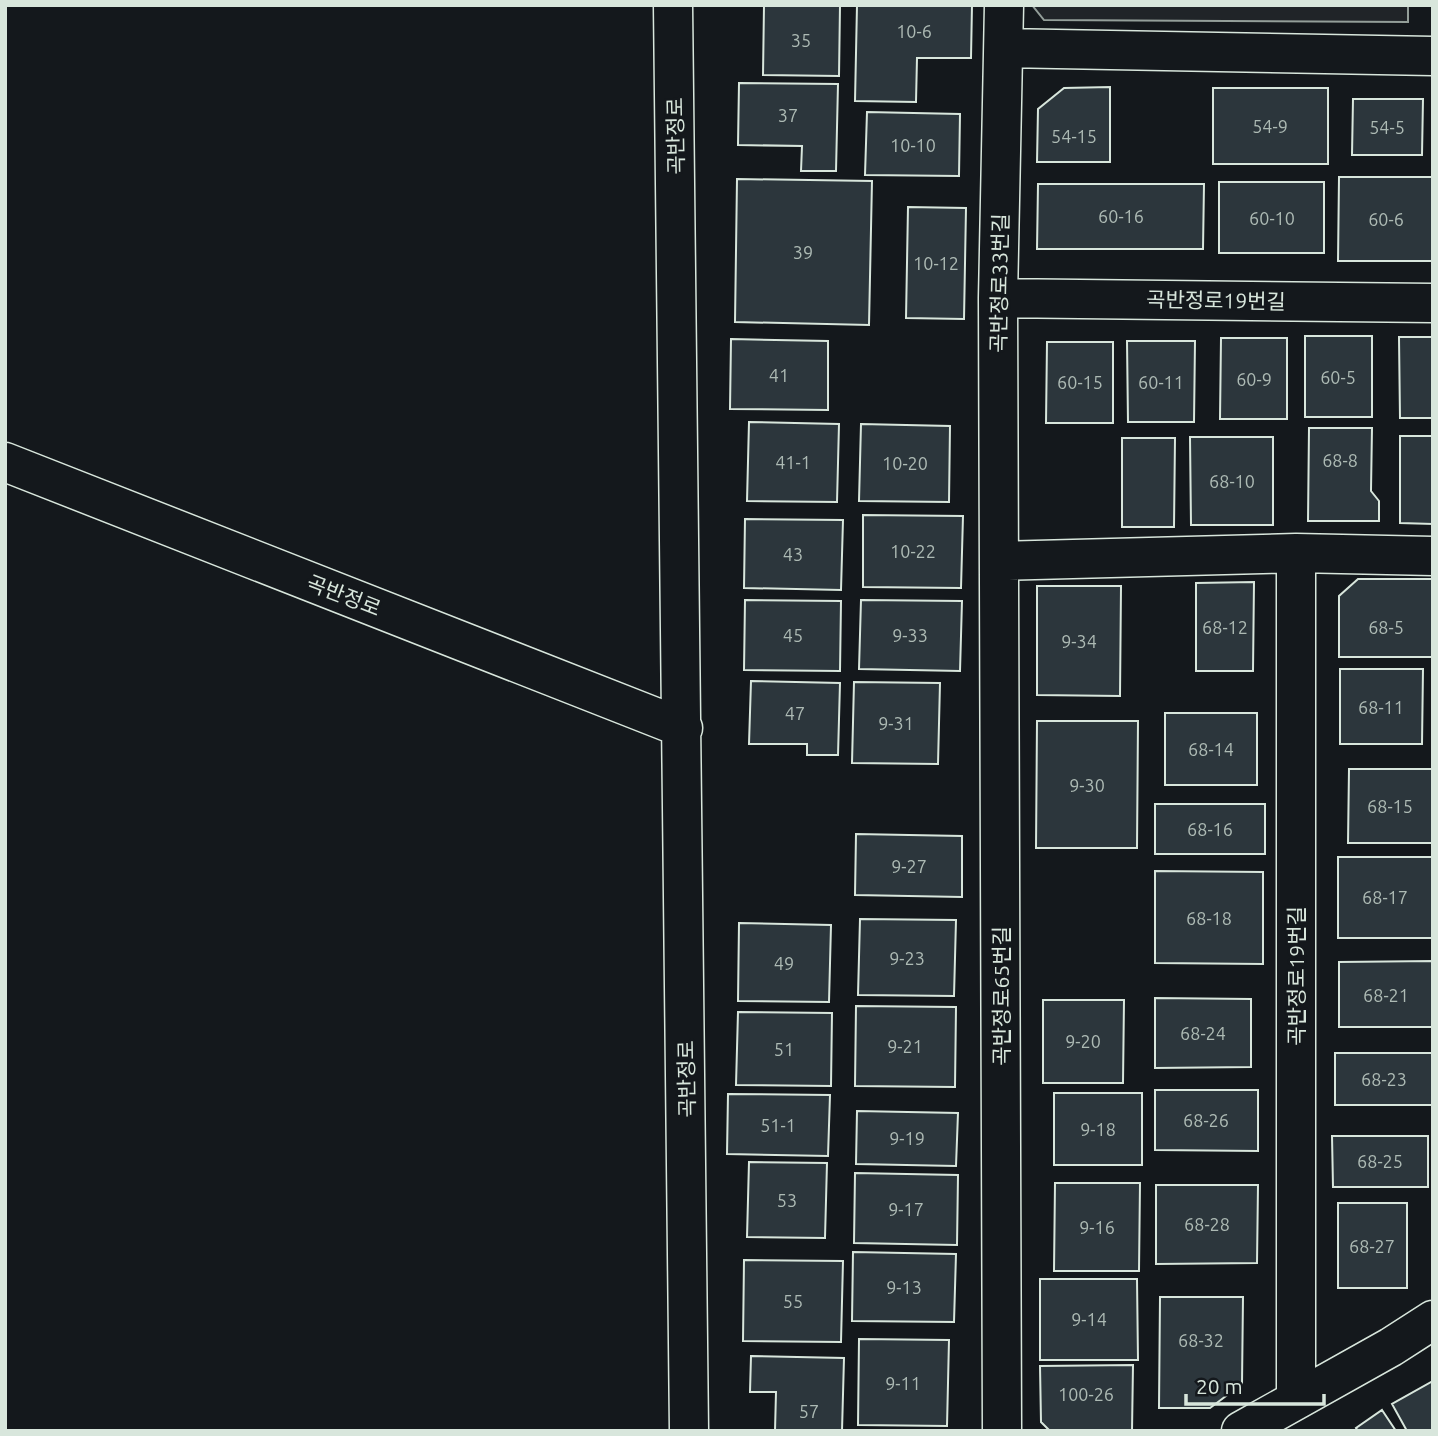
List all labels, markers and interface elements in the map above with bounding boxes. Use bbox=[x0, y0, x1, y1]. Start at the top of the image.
house number: 10-6 bbox=[896, 21, 932, 41]
house number: 35 bbox=[791, 30, 811, 50]
street label: 곡반정로 bbox=[662, 97, 688, 175]
house number: 37 bbox=[778, 105, 798, 125]
house number: 54-9 bbox=[1252, 116, 1288, 136]
house number: 54-5 bbox=[1369, 117, 1405, 137]
house number: 54-15 bbox=[1051, 126, 1097, 146]
house number: 10-10 bbox=[890, 135, 936, 155]
house number: 60-16 bbox=[1098, 206, 1144, 226]
house number: 60-10 bbox=[1249, 208, 1295, 228]
house number: 60-6 bbox=[1368, 209, 1404, 229]
street label: 곡반정로33번길 bbox=[986, 213, 1012, 353]
house number: 39 bbox=[793, 242, 813, 262]
house number: 10-12 bbox=[913, 253, 959, 273]
street label: 곡반정로19번길 bbox=[1146, 287, 1286, 313]
house number: 41 bbox=[769, 365, 789, 385]
house number: 60-5 bbox=[1320, 367, 1356, 387]
house number: 60-9 bbox=[1236, 369, 1272, 389]
house number: 60-15 bbox=[1057, 372, 1103, 392]
house number: 60-11 bbox=[1138, 372, 1184, 392]
house number: 68-8 bbox=[1322, 450, 1358, 470]
house number: 41-1 bbox=[775, 452, 811, 472]
house number: 10-20 bbox=[882, 453, 928, 473]
house number: 68-10 bbox=[1209, 471, 1255, 491]
house number: 10-22 bbox=[890, 541, 936, 561]
house number: 43 bbox=[783, 544, 803, 564]
street label: 곡반정로 bbox=[304, 570, 384, 620]
house number: 68-12 bbox=[1202, 617, 1248, 637]
house number: 68-5 bbox=[1368, 617, 1404, 637]
house number: 45 bbox=[783, 625, 803, 645]
house number: 9-33 bbox=[892, 625, 928, 645]
house number: 9-34 bbox=[1061, 631, 1097, 651]
house number: 68-11 bbox=[1358, 697, 1404, 717]
house number: 47 bbox=[785, 703, 805, 723]
house number: 9-31 bbox=[878, 713, 914, 733]
house number: 68-14 bbox=[1188, 739, 1234, 759]
house number: 9-30 bbox=[1069, 775, 1105, 795]
house number: 68-15 bbox=[1367, 796, 1413, 816]
house number: 68-16 bbox=[1187, 819, 1233, 839]
house number: 9-27 bbox=[891, 856, 927, 876]
house number: 68-17 bbox=[1362, 887, 1408, 907]
street label: 곡반정로19번길 bbox=[1284, 906, 1308, 1046]
house number: 68-18 bbox=[1186, 908, 1232, 928]
street label: 곡반정로65번길 bbox=[989, 926, 1013, 1066]
house number: 9-23 bbox=[889, 948, 925, 968]
house number: 49 bbox=[774, 953, 794, 973]
house number: 68-21 bbox=[1363, 985, 1409, 1005]
house number: 68-24 bbox=[1180, 1023, 1226, 1043]
house number: 9-20 bbox=[1065, 1031, 1101, 1051]
house number: 9-21 bbox=[887, 1036, 923, 1056]
house number: 51 bbox=[774, 1039, 794, 1059]
street label: 곡반정로 bbox=[673, 1040, 699, 1118]
house number: 68-23 bbox=[1361, 1069, 1407, 1089]
house number: 68-26 bbox=[1183, 1110, 1229, 1130]
house number: 51-1 bbox=[760, 1115, 796, 1135]
house number: 9-18 bbox=[1080, 1119, 1116, 1139]
house number: 9-19 bbox=[889, 1128, 925, 1148]
house number: 68-25 bbox=[1357, 1151, 1403, 1171]
house number: 53 bbox=[777, 1190, 797, 1210]
house number: 9-17 bbox=[888, 1199, 924, 1219]
house number: 68-28 bbox=[1184, 1214, 1230, 1234]
house number: 9-16 bbox=[1079, 1217, 1115, 1237]
house number: 68-27 bbox=[1349, 1236, 1395, 1256]
house number: 9-13 bbox=[886, 1277, 922, 1297]
house number: 55 bbox=[783, 1291, 803, 1311]
house number: 9-14 bbox=[1071, 1309, 1107, 1329]
house number: 68-32 bbox=[1178, 1330, 1224, 1350]
scale bar bbox=[1186, 1362, 1324, 1406]
house number: 9-11 bbox=[885, 1373, 921, 1393]
text: 20 m bbox=[1196, 1374, 1243, 1398]
house number: 100-26 bbox=[1058, 1384, 1114, 1404]
house number: 57 bbox=[799, 1401, 819, 1421]

